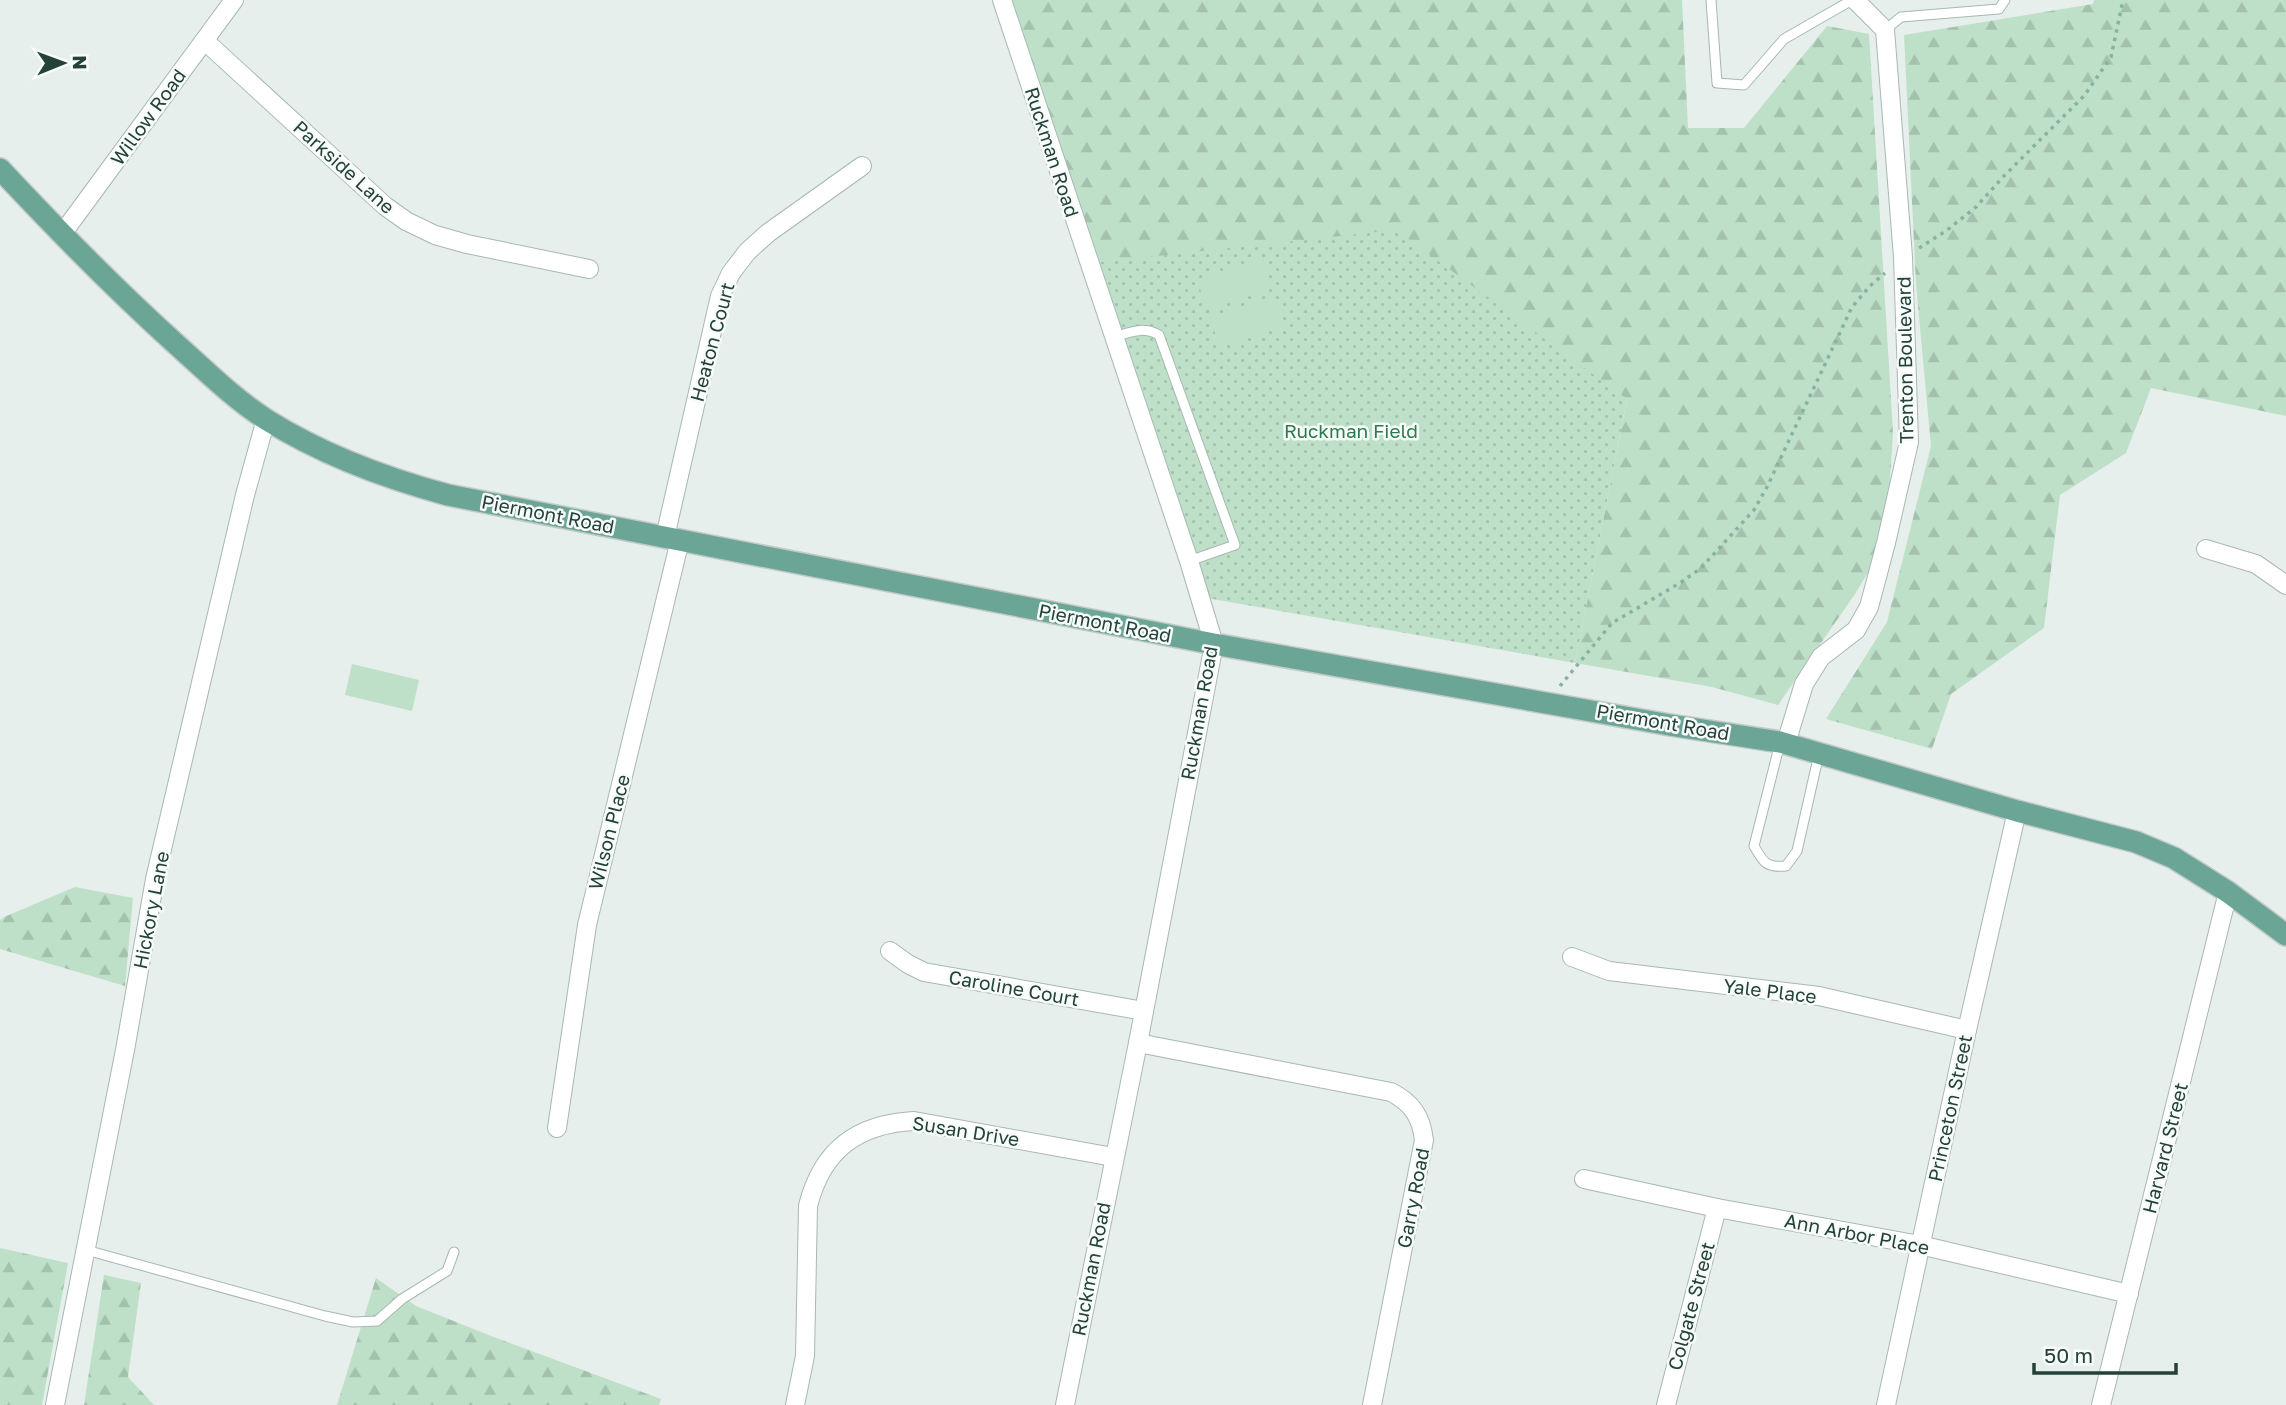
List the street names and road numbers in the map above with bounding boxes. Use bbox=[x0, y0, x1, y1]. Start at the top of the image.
street label: Willow Road bbox=[105, 64, 190, 169]
street label: Ruckman Road bbox=[1021, 84, 1084, 220]
street label: Parkside Lane bbox=[289, 115, 400, 218]
street label: Trenton Boulevard bbox=[1892, 276, 1917, 444]
street label: Heaton Court bbox=[685, 280, 738, 404]
street label: Piermont Road bbox=[480, 489, 616, 538]
street label: Piermont Road bbox=[1037, 598, 1173, 647]
street label: Ruckman Road bbox=[1175, 644, 1222, 782]
street label: Piermont Road bbox=[1595, 698, 1731, 745]
street label: Wilson Place bbox=[583, 772, 634, 892]
street label: Hickory Lane bbox=[128, 849, 173, 971]
street label: Caroline Court bbox=[947, 965, 1081, 1010]
street label: Yale Place bbox=[1722, 973, 1818, 1008]
street label: Princeton Street bbox=[1923, 1032, 1976, 1183]
street label: Harvard Street bbox=[2137, 1080, 2192, 1216]
street label: Susan Drive bbox=[911, 1111, 1021, 1150]
street label: Garry Road bbox=[1392, 1146, 1433, 1250]
street label: Ruckman Road bbox=[1066, 1200, 1115, 1338]
street label: Ann Arbor Place bbox=[1783, 1208, 1931, 1259]
street label: Colgate Street bbox=[1662, 1239, 1719, 1373]

